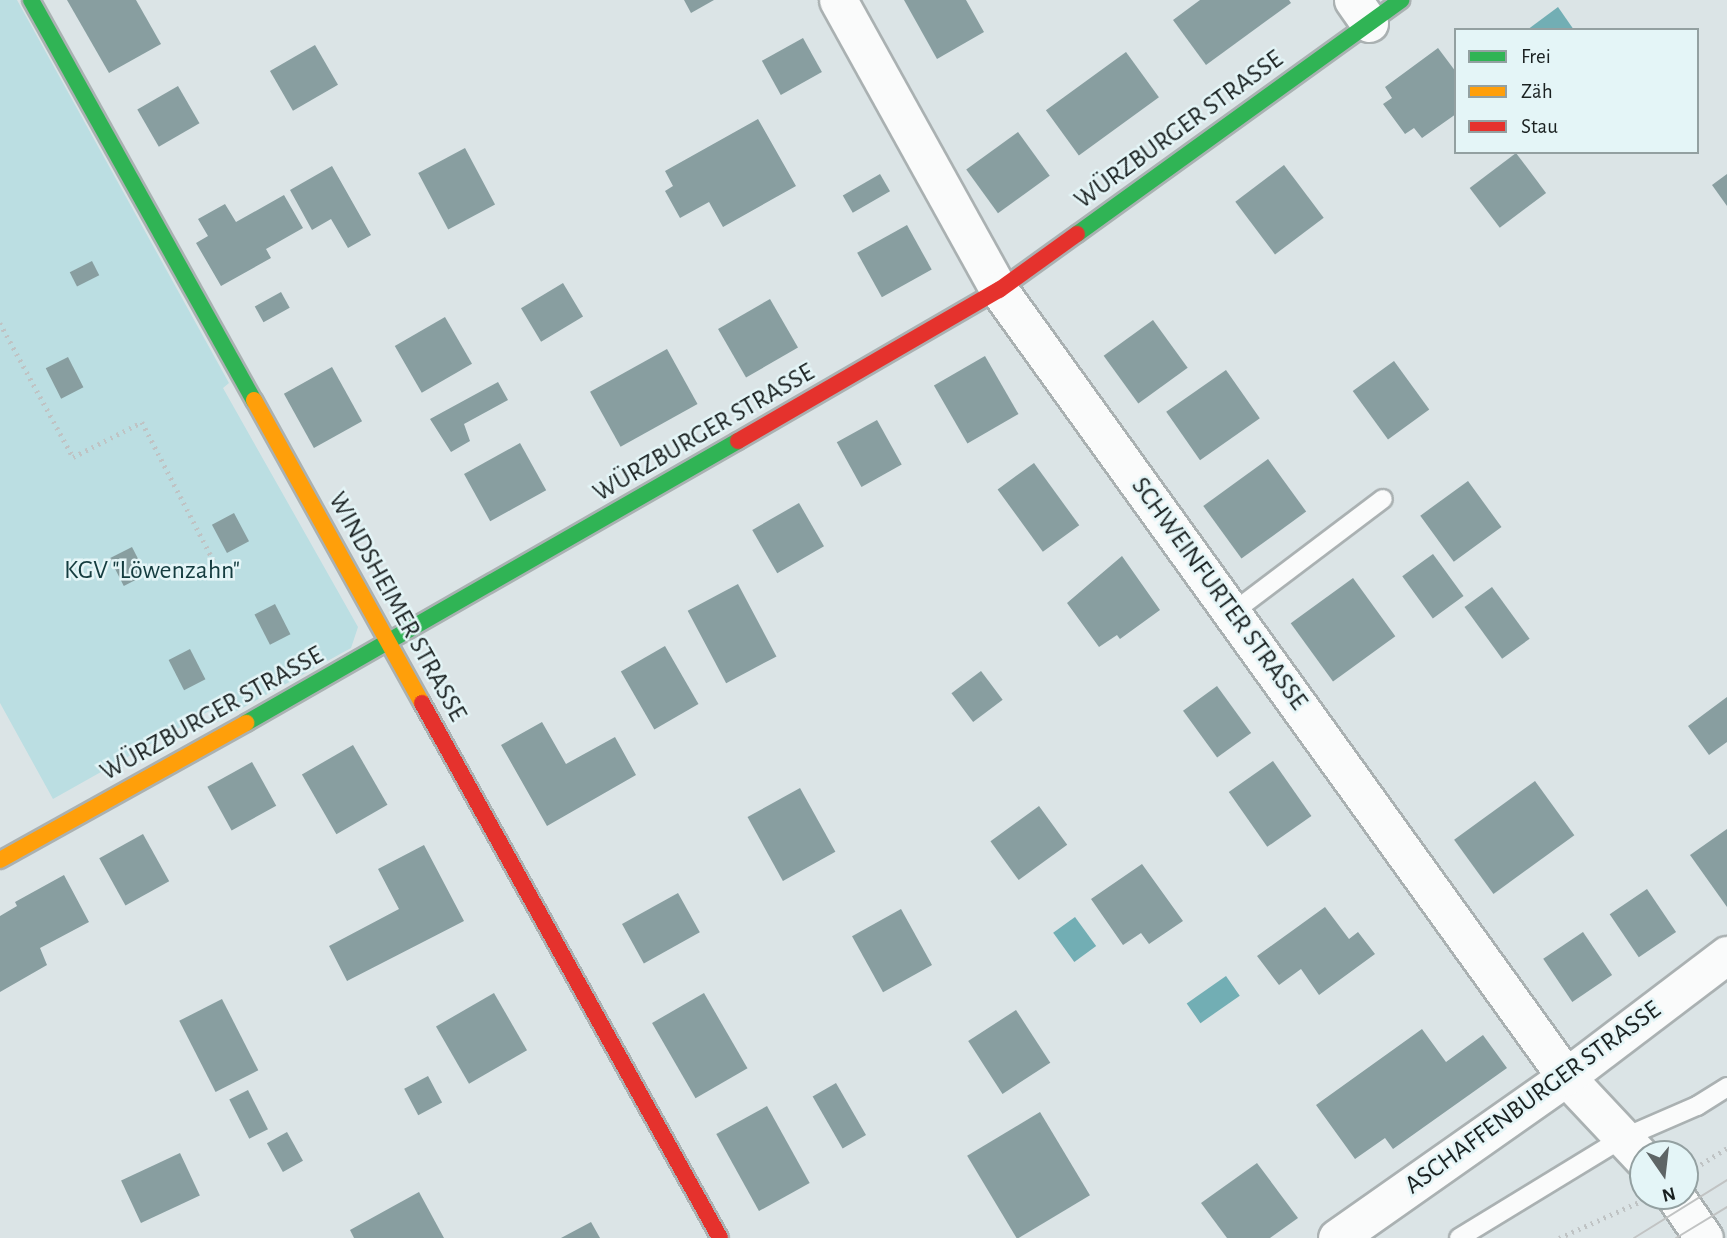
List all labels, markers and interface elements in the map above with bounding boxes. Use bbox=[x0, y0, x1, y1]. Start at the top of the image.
legend bbox=[1454, 28, 1699, 154]
street label: WÜRZBURGER STRASSE bbox=[1069, 44, 1289, 216]
text: Frei bbox=[1521, 46, 1551, 67]
text: Zäh bbox=[1521, 81, 1553, 102]
text: Stau bbox=[1521, 116, 1558, 137]
street label: WÜRZBURGER STRASSE bbox=[588, 357, 820, 509]
street label: SCHWEINFURTER STRASSE bbox=[1124, 472, 1314, 716]
street label: WINDSHEIMER STRASSE bbox=[321, 487, 473, 727]
park label: KGV "Löwenzahn" bbox=[64, 555, 240, 587]
street label: WÜRZBURGER STRASSE bbox=[95, 640, 329, 788]
street label: ASCHAFFENBURGER STRASSE bbox=[1399, 995, 1667, 1201]
north arrow bbox=[1629, 1140, 1699, 1210]

